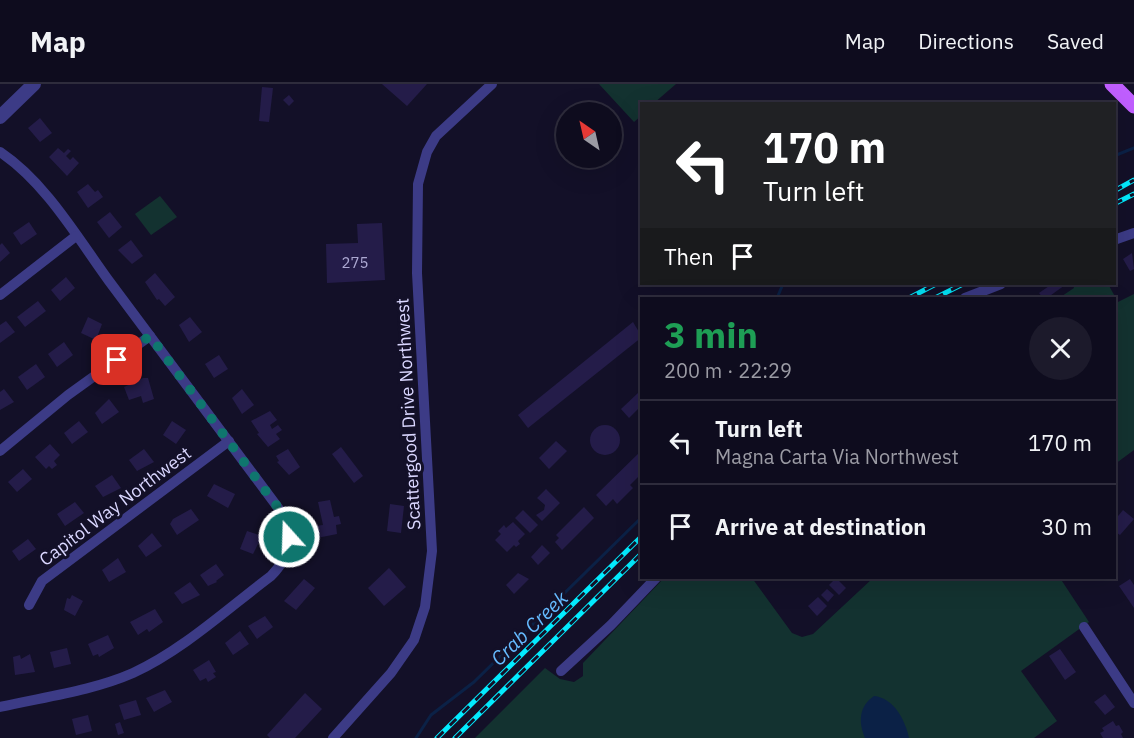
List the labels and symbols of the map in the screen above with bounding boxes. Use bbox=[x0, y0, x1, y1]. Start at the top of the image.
north arrow bbox=[556, 102, 622, 168]
house number: 275 bbox=[341, 253, 369, 272]
street label: Scattergood Drive Northwest bbox=[390, 297, 426, 531]
pin bbox=[91, 334, 142, 385]
street label: Capitol Way Northwest bbox=[34, 441, 196, 571]
position arrow bbox=[257, 505, 321, 569]
water label: Crab Creek bbox=[485, 584, 574, 671]

